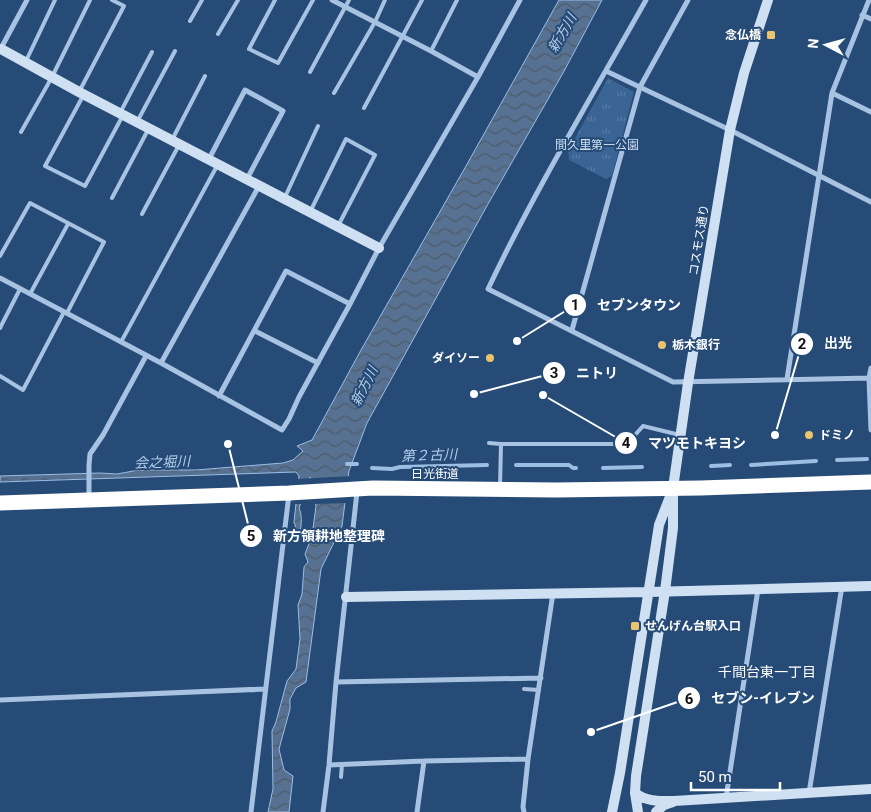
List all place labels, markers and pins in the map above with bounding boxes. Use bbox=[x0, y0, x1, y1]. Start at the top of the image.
place label: 念仏橋 bbox=[725, 28, 762, 42]
marker: 念仏橋 bbox=[765, 29, 777, 41]
callout: セブンタウン bbox=[562, 290, 691, 319]
callout: 出光 bbox=[789, 329, 862, 358]
place label: 栃木銀行 bbox=[672, 338, 720, 352]
marker: 栃木銀行 bbox=[656, 339, 668, 351]
place label: ダイソー bbox=[432, 351, 480, 365]
marker: ダイソー bbox=[484, 352, 496, 364]
callout: ニトリ bbox=[541, 358, 628, 387]
callout: マツモトキヨシ bbox=[613, 428, 756, 457]
place label: ドミノ bbox=[819, 428, 855, 442]
marker: ドミノ bbox=[803, 429, 815, 441]
callout: 新方領耕地整理碑 bbox=[238, 522, 395, 551]
place label: せんげん台駅入口 bbox=[645, 619, 741, 633]
marker: せんげん台駅入口 bbox=[629, 620, 641, 632]
callout: セブン-イレブン bbox=[676, 684, 825, 713]

